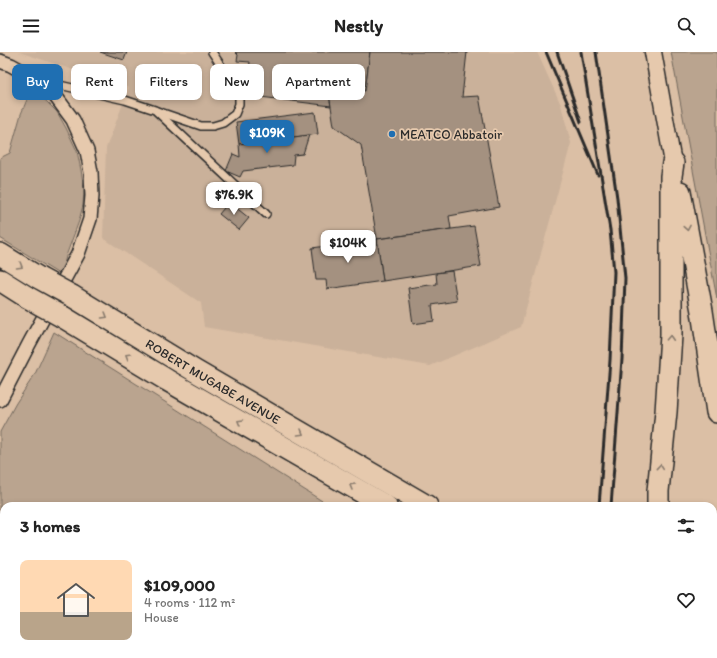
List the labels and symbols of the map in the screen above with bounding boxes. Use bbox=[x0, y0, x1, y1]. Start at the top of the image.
pin: $109K bbox=[239, 120, 295, 154]
place label: MEATCO Abbatoir bbox=[400, 127, 503, 142]
marker: MEATCO Abbatoir bbox=[387, 129, 397, 139]
pin: $76.9K bbox=[201, 182, 267, 216]
one-way arrow bbox=[682, 225, 691, 231]
pin: $104K bbox=[320, 230, 376, 264]
one-way arrow bbox=[16, 261, 23, 268]
one-way arrow bbox=[101, 312, 108, 319]
one-way arrow bbox=[666, 335, 675, 341]
street label: ROBERT MUGABE AVENUE bbox=[143, 336, 283, 427]
one-way arrow bbox=[125, 353, 132, 360]
one-way arrow bbox=[237, 419, 244, 426]
one-way arrow bbox=[297, 428, 304, 435]
one-way arrow bbox=[656, 464, 665, 470]
one-way arrow bbox=[349, 484, 357, 491]

